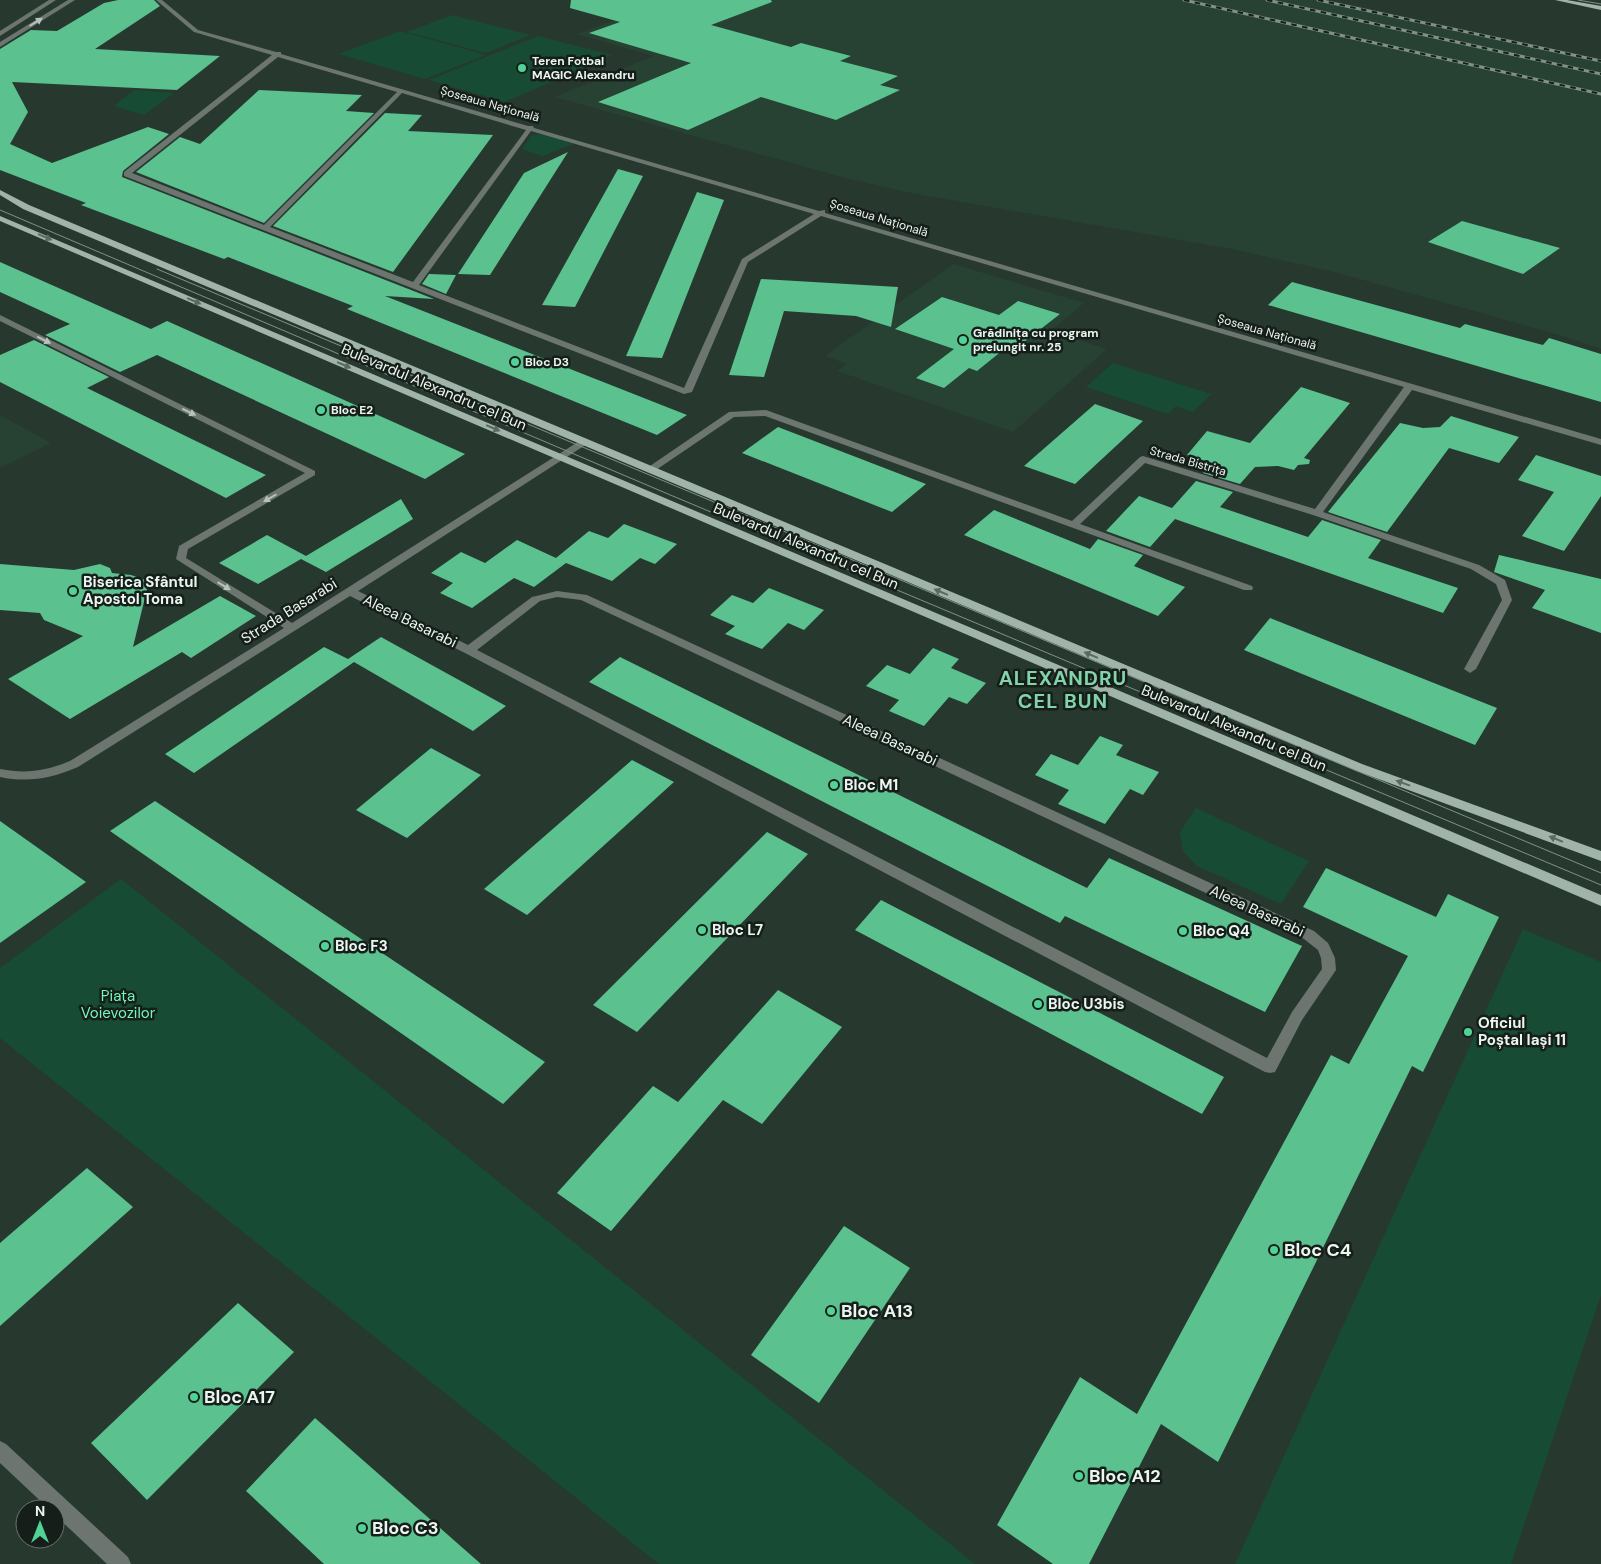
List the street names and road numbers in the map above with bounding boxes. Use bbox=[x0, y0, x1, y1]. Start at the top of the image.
street label: Șoseaua Națională bbox=[439, 82, 541, 126]
street label: Șoseaua Națională bbox=[828, 195, 930, 241]
street label: Șoseaua Națională bbox=[1216, 310, 1318, 354]
street label: Bulevardul Alexandru cel Bun bbox=[338, 339, 530, 435]
street label: Strada Bistrița bbox=[1148, 442, 1228, 480]
street label: Bulevardul Alexandru cel Bun bbox=[710, 498, 902, 594]
street label: Strada Basarabi bbox=[237, 574, 341, 648]
street label: Aleea Basarabi bbox=[360, 590, 460, 652]
street label: Bulevardul Alexandru cel Bun bbox=[1138, 680, 1330, 776]
street label: Aleea Basarabi bbox=[840, 709, 940, 771]
street label: Aleea Basarabi bbox=[1207, 880, 1307, 942]

